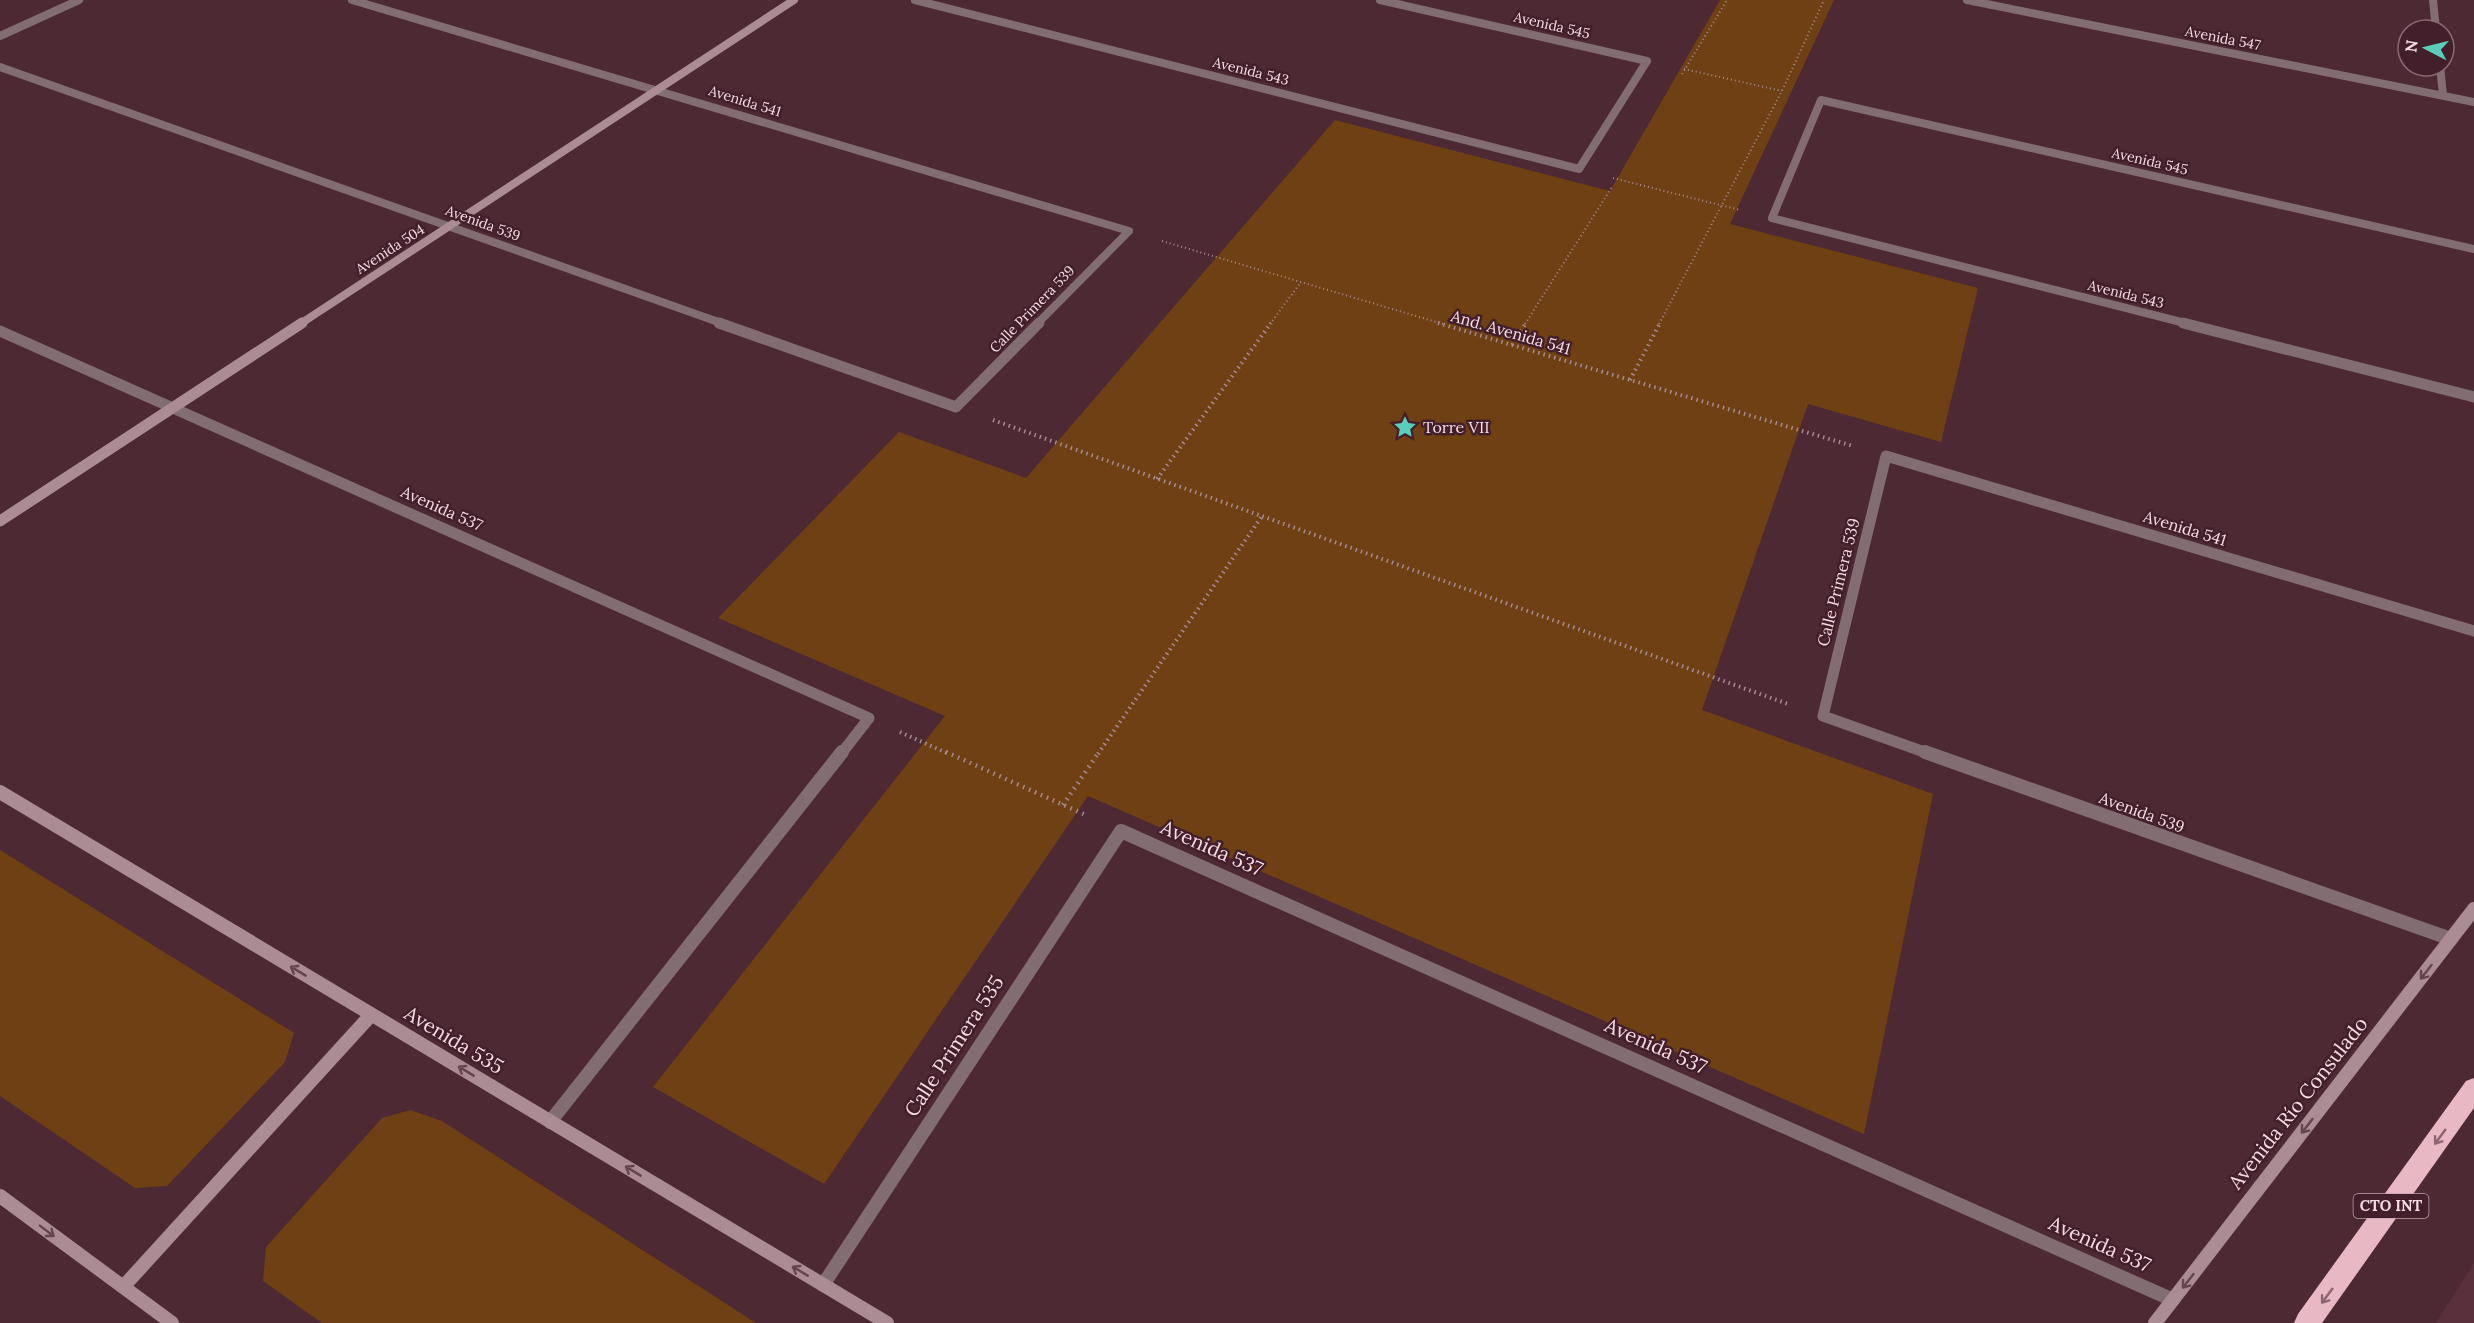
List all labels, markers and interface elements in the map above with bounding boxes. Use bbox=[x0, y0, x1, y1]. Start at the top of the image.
street label: Avenida 545 bbox=[1511, 7, 1592, 43]
north arrow bbox=[2396, 18, 2456, 78]
street label: Avenida 547 bbox=[2183, 22, 2263, 54]
text: N bbox=[2400, 39, 2422, 54]
street label: Avenida 543 bbox=[1210, 53, 1291, 89]
street label: Avenida 541 bbox=[705, 81, 784, 121]
street label: Avenida 545 bbox=[2109, 143, 2190, 179]
street label: Avenida 539 bbox=[442, 201, 523, 245]
street label: Avenida 504 bbox=[351, 220, 428, 279]
street label: Calle Primera 539 bbox=[986, 261, 1078, 357]
street label: Avenida 543 bbox=[2085, 276, 2166, 312]
street label: And. Avenida 541 bbox=[1448, 305, 1573, 359]
place icon: Torre VII bbox=[1392, 414, 1418, 440]
place label: Torre VII bbox=[1423, 417, 1490, 437]
street label: Avenida 537 bbox=[397, 481, 486, 535]
street label: Avenida 541 bbox=[2140, 506, 2229, 550]
street label: Calle Primera 539 bbox=[1812, 516, 1864, 648]
street label: Avenida 539 bbox=[2096, 787, 2187, 837]
street label: Avenida 537 bbox=[1156, 814, 1267, 881]
one-way arrow bbox=[2419, 963, 2432, 979]
one-way arrow bbox=[290, 965, 307, 977]
street label: Calle Primera 535 bbox=[899, 970, 1009, 1121]
street label: Avenida 535 bbox=[399, 1000, 508, 1079]
street label: Avenida 537 bbox=[1600, 1012, 1711, 1079]
street label: Avenida Río Consulado bbox=[2222, 1012, 2373, 1195]
one-way arrow bbox=[458, 1065, 475, 1077]
one-way arrow bbox=[2300, 1118, 2313, 1134]
one-way arrow bbox=[2434, 1128, 2446, 1145]
one-way arrow bbox=[625, 1165, 642, 1177]
road number: CTO INT bbox=[2354, 1194, 2428, 1218]
street label: Avenida 537 bbox=[2044, 1210, 2155, 1277]
one-way arrow bbox=[39, 1224, 55, 1237]
one-way arrow bbox=[792, 1265, 809, 1277]
one-way arrow bbox=[2181, 1272, 2194, 1288]
one-way arrow bbox=[2321, 1287, 2333, 1303]

